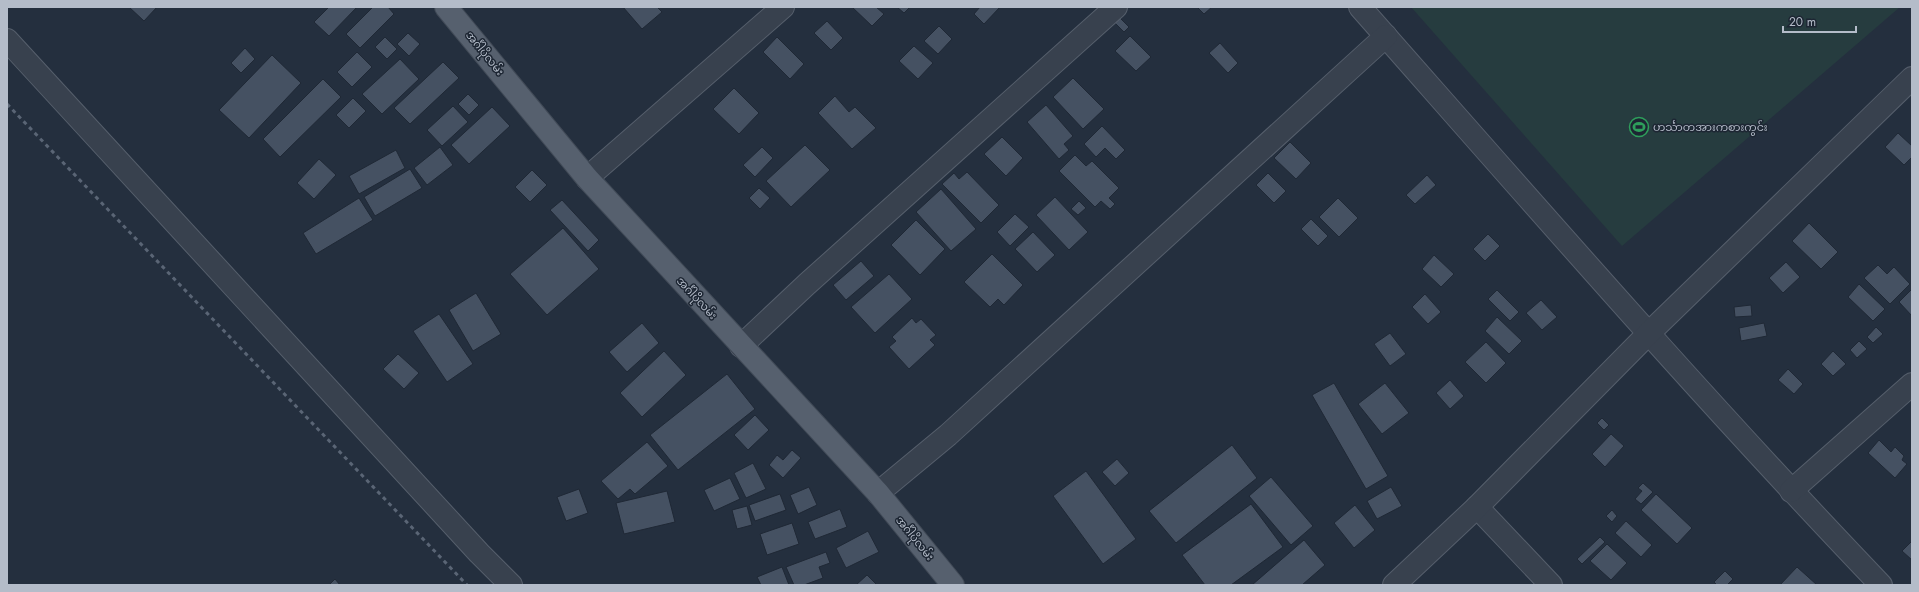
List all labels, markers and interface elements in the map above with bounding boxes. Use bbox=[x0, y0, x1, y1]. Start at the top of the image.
scale bar bbox=[1783, 8, 1856, 34]
text: 20 m bbox=[1789, 13, 1816, 31]
street label: အင်္ဂါပိုလမ်း bbox=[461, 27, 508, 79]
sports icon: ဟင်္သာတအားကစားကွင်း bbox=[1628, 116, 1650, 138]
place label: ဟင်္သာတအားကစားကွင်း bbox=[1653, 119, 1768, 136]
street label: အင်္ဂါပိုလမ်း bbox=[672, 273, 721, 324]
street label: အင်္ဂါပိုလမ်း bbox=[891, 512, 938, 564]

